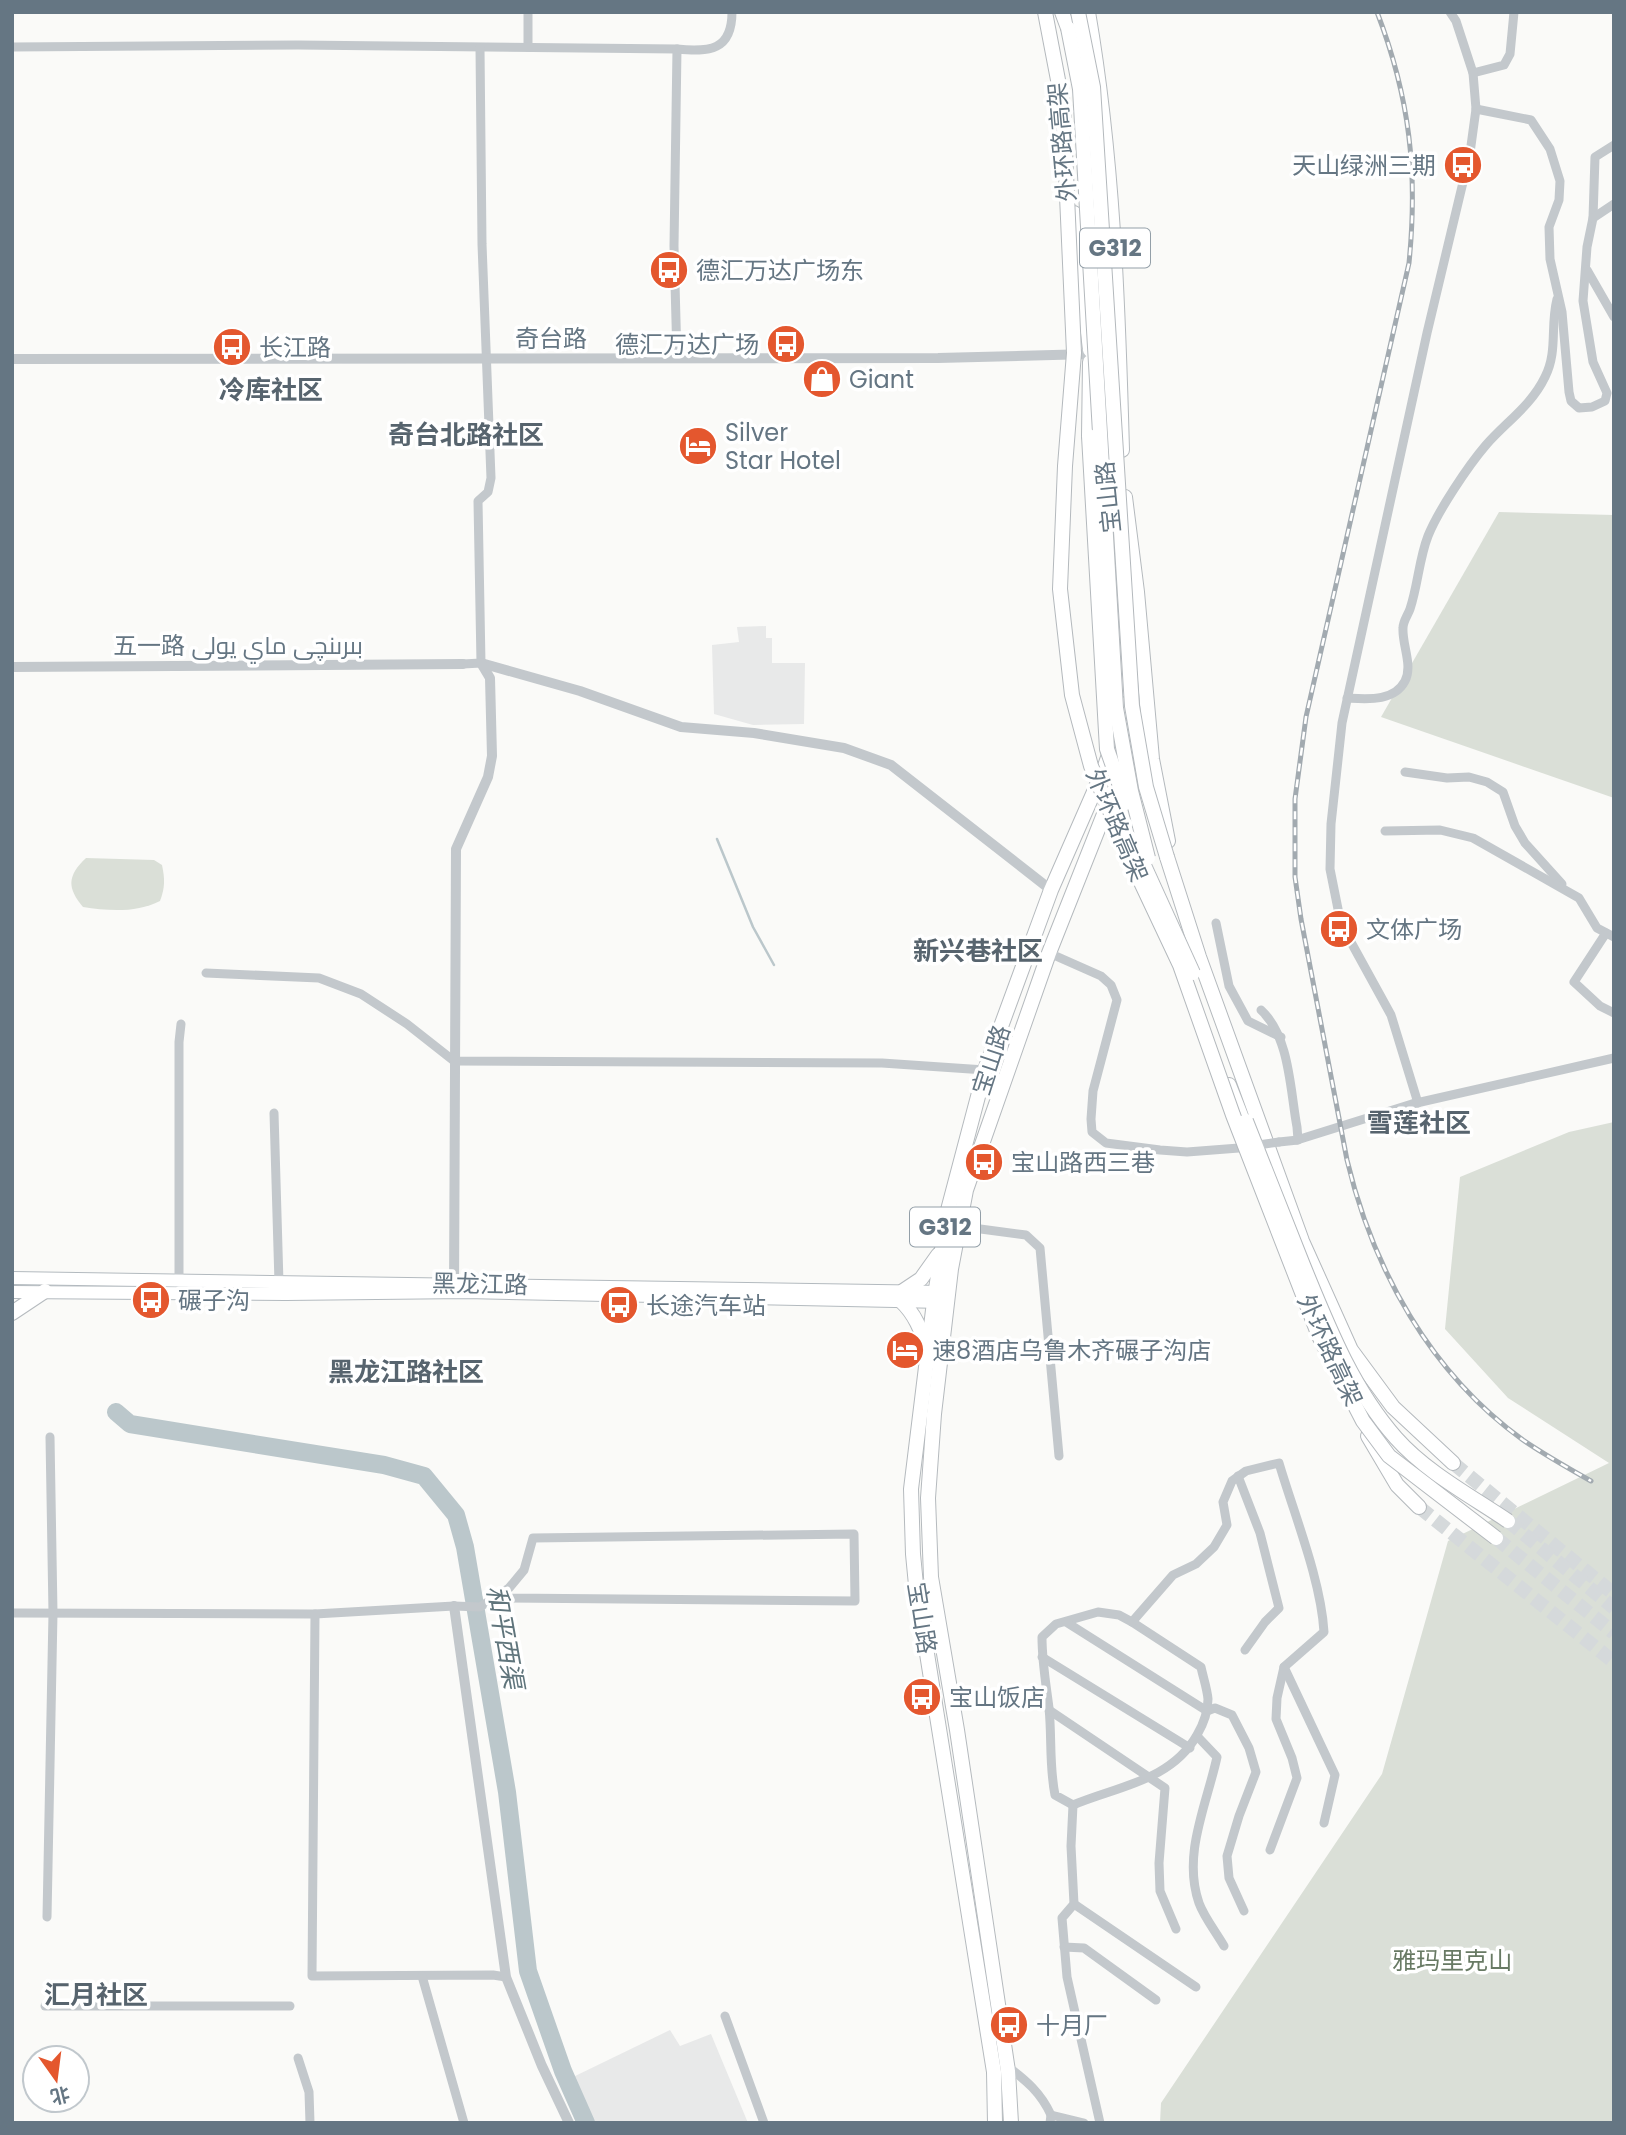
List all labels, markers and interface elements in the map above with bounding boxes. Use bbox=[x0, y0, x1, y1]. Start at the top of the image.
street label: 外环路高架 bbox=[1040, 81, 1084, 203]
bus stop icon: 天山绿洲三期 bbox=[1442, 144, 1484, 186]
place label: 天山绿洲三期 bbox=[1292, 149, 1436, 182]
road number: G312 bbox=[1080, 229, 1150, 268]
bus stop icon: 德汇万达广场东 bbox=[648, 249, 690, 291]
place label: 德汇万达广场东 bbox=[696, 254, 864, 287]
street label: 奇台路 bbox=[515, 322, 587, 355]
bus stop icon: 德汇万达广场 bbox=[765, 323, 807, 365]
bus stop icon: 长江路 bbox=[211, 326, 253, 368]
place label: 德汇万达广场 bbox=[615, 328, 759, 361]
place label: 长江路 bbox=[259, 331, 331, 364]
shop icon: Giant bbox=[801, 358, 843, 400]
place label: Giant bbox=[849, 363, 914, 396]
district label: 冷库社区 bbox=[219, 372, 323, 408]
place label: Silver Star Hotel bbox=[725, 416, 841, 477]
district label: 奇台北路社区 bbox=[388, 417, 544, 453]
hotel icon: Silver Star Hotel bbox=[677, 425, 719, 467]
street label: 宝山路 bbox=[1088, 459, 1128, 535]
street label: 五一路 بىرىنچى ماي يولى bbox=[113, 629, 363, 664]
street label: 外环路高架 bbox=[1078, 763, 1156, 887]
bus stop icon: 文体广场 bbox=[1318, 908, 1360, 950]
place label: 文体广场 bbox=[1366, 913, 1462, 946]
district label: 新兴巷社区 bbox=[913, 933, 1043, 969]
street label: 宝山路 bbox=[964, 1021, 1018, 1099]
district label: 雪莲社区 bbox=[1367, 1105, 1471, 1141]
bus stop icon: 宝山路西三巷 bbox=[963, 1141, 1005, 1183]
place label: 宝山路西三巷 bbox=[1011, 1146, 1155, 1179]
road number: G312 bbox=[910, 1208, 980, 1246]
street label: 黑龙江路 bbox=[432, 1267, 528, 1301]
bus stop icon: 碾子沟 bbox=[130, 1279, 172, 1321]
place label: 碾子沟 bbox=[178, 1284, 250, 1317]
bus stop icon: 长途汽车站 bbox=[598, 1284, 640, 1326]
place label: 长途汽车站 bbox=[646, 1289, 766, 1322]
street label: 外环路高架 bbox=[1290, 1289, 1370, 1411]
hotel icon: 速8酒店乌鲁木齐碾子沟店 bbox=[884, 1329, 926, 1371]
place label: 速8酒店乌鲁木齐碾子沟店 bbox=[932, 1334, 1211, 1367]
district label: 黑龙江路社区 bbox=[328, 1354, 484, 1390]
street label: 宝山路 bbox=[900, 1580, 944, 1656]
water label: 和平西渠 bbox=[478, 1583, 532, 1695]
bus stop icon: 宝山饭店 bbox=[901, 1676, 943, 1718]
place label: 宝山饭店 bbox=[949, 1681, 1045, 1714]
park label: 雅玛里克山 bbox=[1392, 1944, 1512, 1977]
district label: 汇月社区 bbox=[44, 1977, 148, 2013]
bus stop icon: 十月厂 bbox=[988, 2004, 1030, 2046]
place label: 十月厂 bbox=[1036, 2009, 1108, 2042]
north arrow bbox=[21, 2044, 91, 2114]
text: 北 bbox=[48, 2080, 72, 2110]

